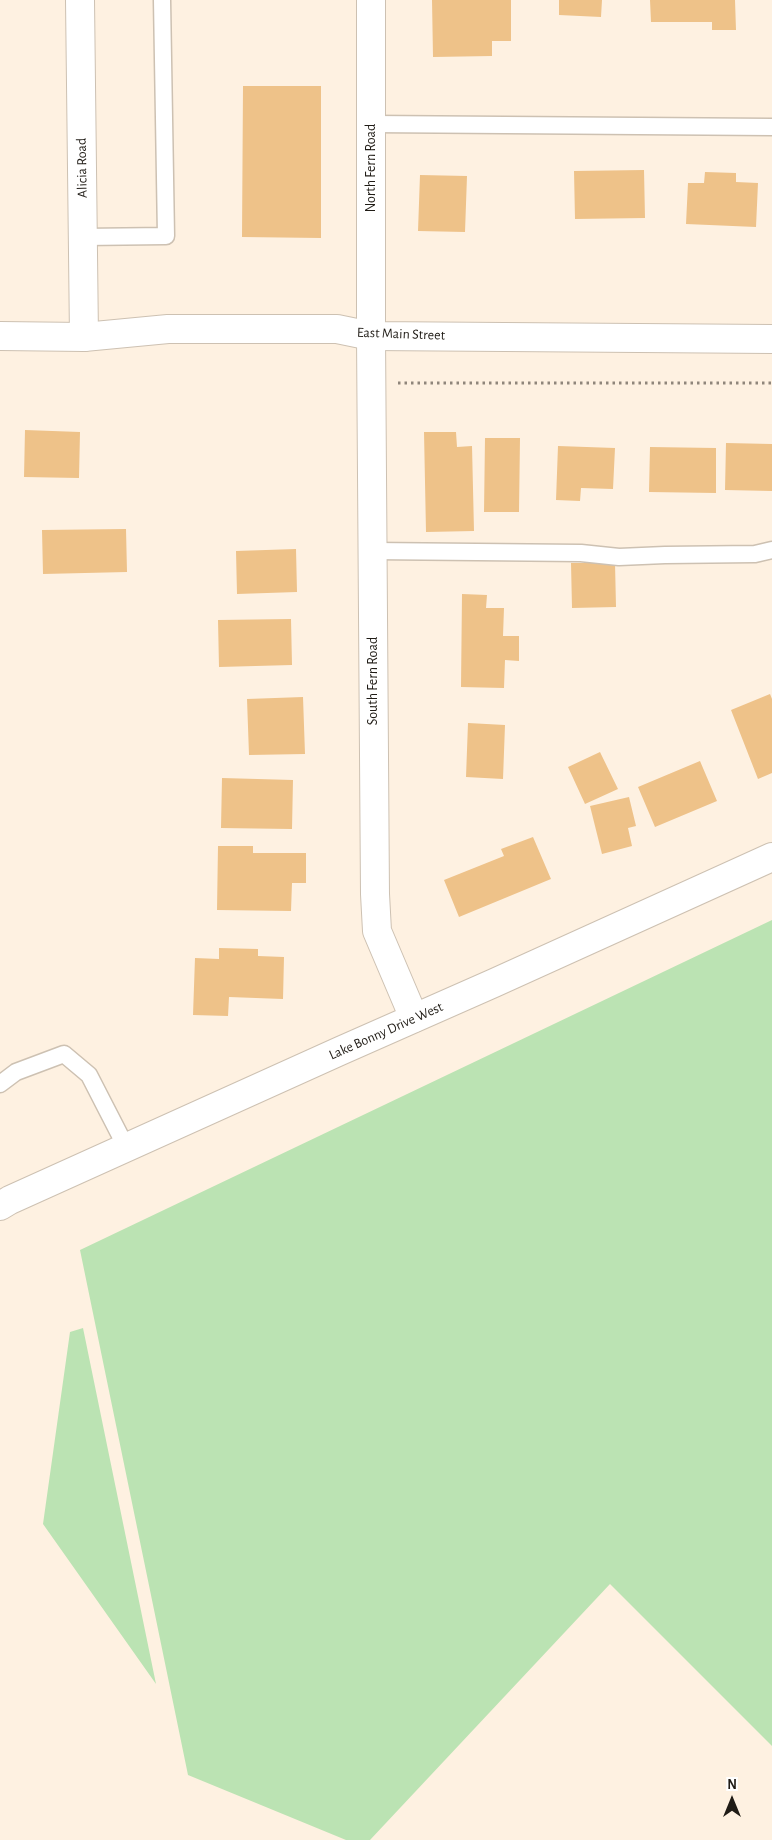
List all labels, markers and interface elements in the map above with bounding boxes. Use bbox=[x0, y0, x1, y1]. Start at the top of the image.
street label: North Fern Road bbox=[363, 124, 379, 212]
street label: Alicia Road bbox=[73, 138, 91, 198]
street label: East Main Street bbox=[357, 324, 445, 344]
street label: South Fern Road bbox=[365, 637, 381, 725]
street label: Lake Bonny Drive West bbox=[326, 998, 446, 1064]
north arrow bbox=[707, 1775, 757, 1825]
text: N bbox=[727, 1778, 737, 1792]

